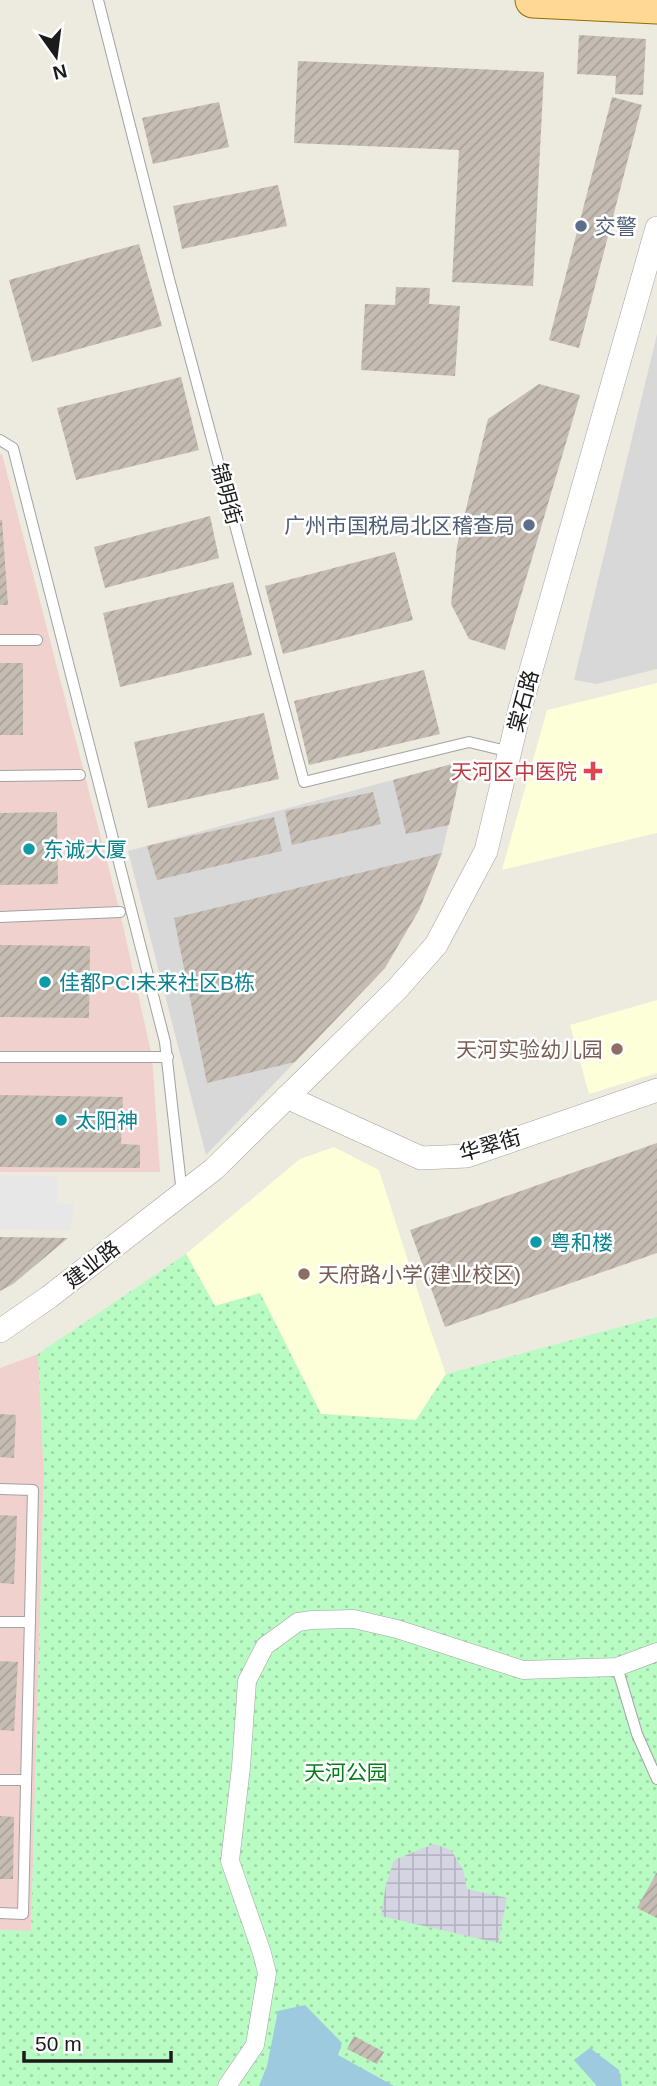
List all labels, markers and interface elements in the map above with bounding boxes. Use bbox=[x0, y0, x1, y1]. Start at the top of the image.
north arrow bbox=[21, 21, 91, 91]
text: N bbox=[51, 60, 69, 84]
place label: 交警 bbox=[595, 215, 637, 238]
marker: 交警 bbox=[573, 218, 589, 234]
street label: 锦明街 bbox=[208, 461, 246, 527]
place label: 广州市国税局北区稽查局 bbox=[284, 514, 515, 537]
marker: 广州市国税局北区稽查局 bbox=[521, 517, 537, 533]
street label: 棠石路 bbox=[504, 668, 542, 734]
place label: 天河区中医院 bbox=[451, 760, 577, 783]
marker: 天河区中医院 bbox=[583, 761, 603, 781]
place label: 东诚大厦 bbox=[43, 838, 127, 861]
marker: 东诚大厦 bbox=[21, 841, 37, 857]
place label: 佳都PCI未来社区B栋 bbox=[59, 971, 255, 994]
marker: 佳都PCI未来社区B栋 bbox=[37, 974, 53, 990]
place label: 天河实验幼儿园 bbox=[456, 1038, 603, 1061]
marker: 天河实验幼儿园 bbox=[609, 1041, 625, 1057]
place label: 太阳神 bbox=[75, 1109, 138, 1132]
marker: 太阳神 bbox=[53, 1112, 69, 1128]
street label: 华翠街 bbox=[457, 1125, 523, 1165]
place label: 粤和楼 bbox=[550, 1231, 613, 1254]
marker: 粤和楼 bbox=[528, 1234, 544, 1250]
street label: 建业路 bbox=[60, 1236, 124, 1292]
place label: 天府路小学(建业校区) bbox=[318, 1263, 521, 1286]
marker: 天府路小学(建业校区) bbox=[296, 1266, 312, 1282]
park label: 天河公园 bbox=[304, 1761, 388, 1784]
scale bar bbox=[24, 2020, 172, 2064]
text: 50 m bbox=[35, 2032, 82, 2055]

